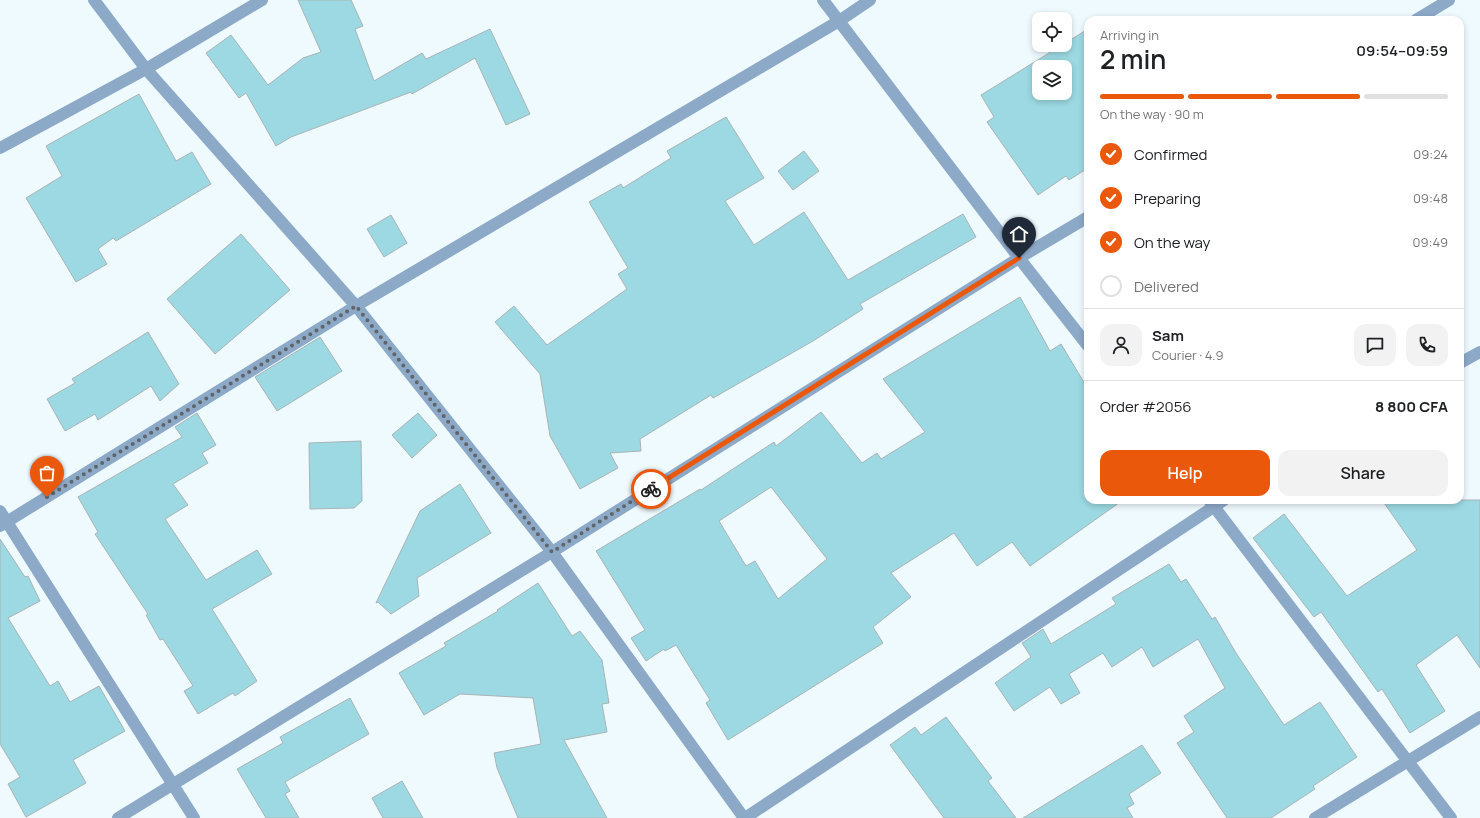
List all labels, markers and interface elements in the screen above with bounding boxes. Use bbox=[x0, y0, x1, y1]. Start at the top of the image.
map controls bbox=[1032, 12, 1072, 100]
button: locate bbox=[1032, 12, 1072, 52]
text: Arriving in bbox=[1100, 26, 1159, 44]
text: 09:54–09:59 bbox=[1356, 40, 1448, 61]
text: 2 min bbox=[1100, 41, 1166, 77]
button: layers bbox=[1032, 60, 1072, 100]
text: On the way · 90 m bbox=[1100, 105, 1204, 123]
icon: check bbox=[1100, 143, 1122, 165]
text: Confirmed bbox=[1134, 144, 1207, 165]
text: 09:24 bbox=[1413, 145, 1448, 163]
icon: check bbox=[1100, 187, 1122, 209]
text: Preparing bbox=[1134, 188, 1201, 209]
text: 09:48 bbox=[1413, 189, 1448, 207]
pin bbox=[1002, 217, 1036, 258]
icon: home bbox=[1008, 223, 1030, 245]
icon: check bbox=[1100, 231, 1122, 253]
text: On the way bbox=[1134, 232, 1210, 253]
text: 09:49 bbox=[1413, 233, 1448, 251]
text: Delivered bbox=[1134, 276, 1199, 297]
button: person bbox=[1100, 324, 1142, 366]
button: chat bbox=[1354, 324, 1396, 366]
button: phone bbox=[1406, 324, 1448, 366]
text: Sam bbox=[1152, 325, 1184, 346]
text: Courier · 4.9 bbox=[1152, 346, 1224, 364]
text: Order #2056 bbox=[1100, 396, 1192, 417]
text: 8 800 CFA bbox=[1375, 396, 1448, 417]
button: Help bbox=[1100, 450, 1270, 496]
button: Share bbox=[1278, 450, 1448, 496]
pin bbox=[30, 456, 64, 497]
icon: bag bbox=[36, 462, 58, 484]
courier bbox=[631, 469, 671, 509]
icon: bike bbox=[640, 478, 662, 500]

